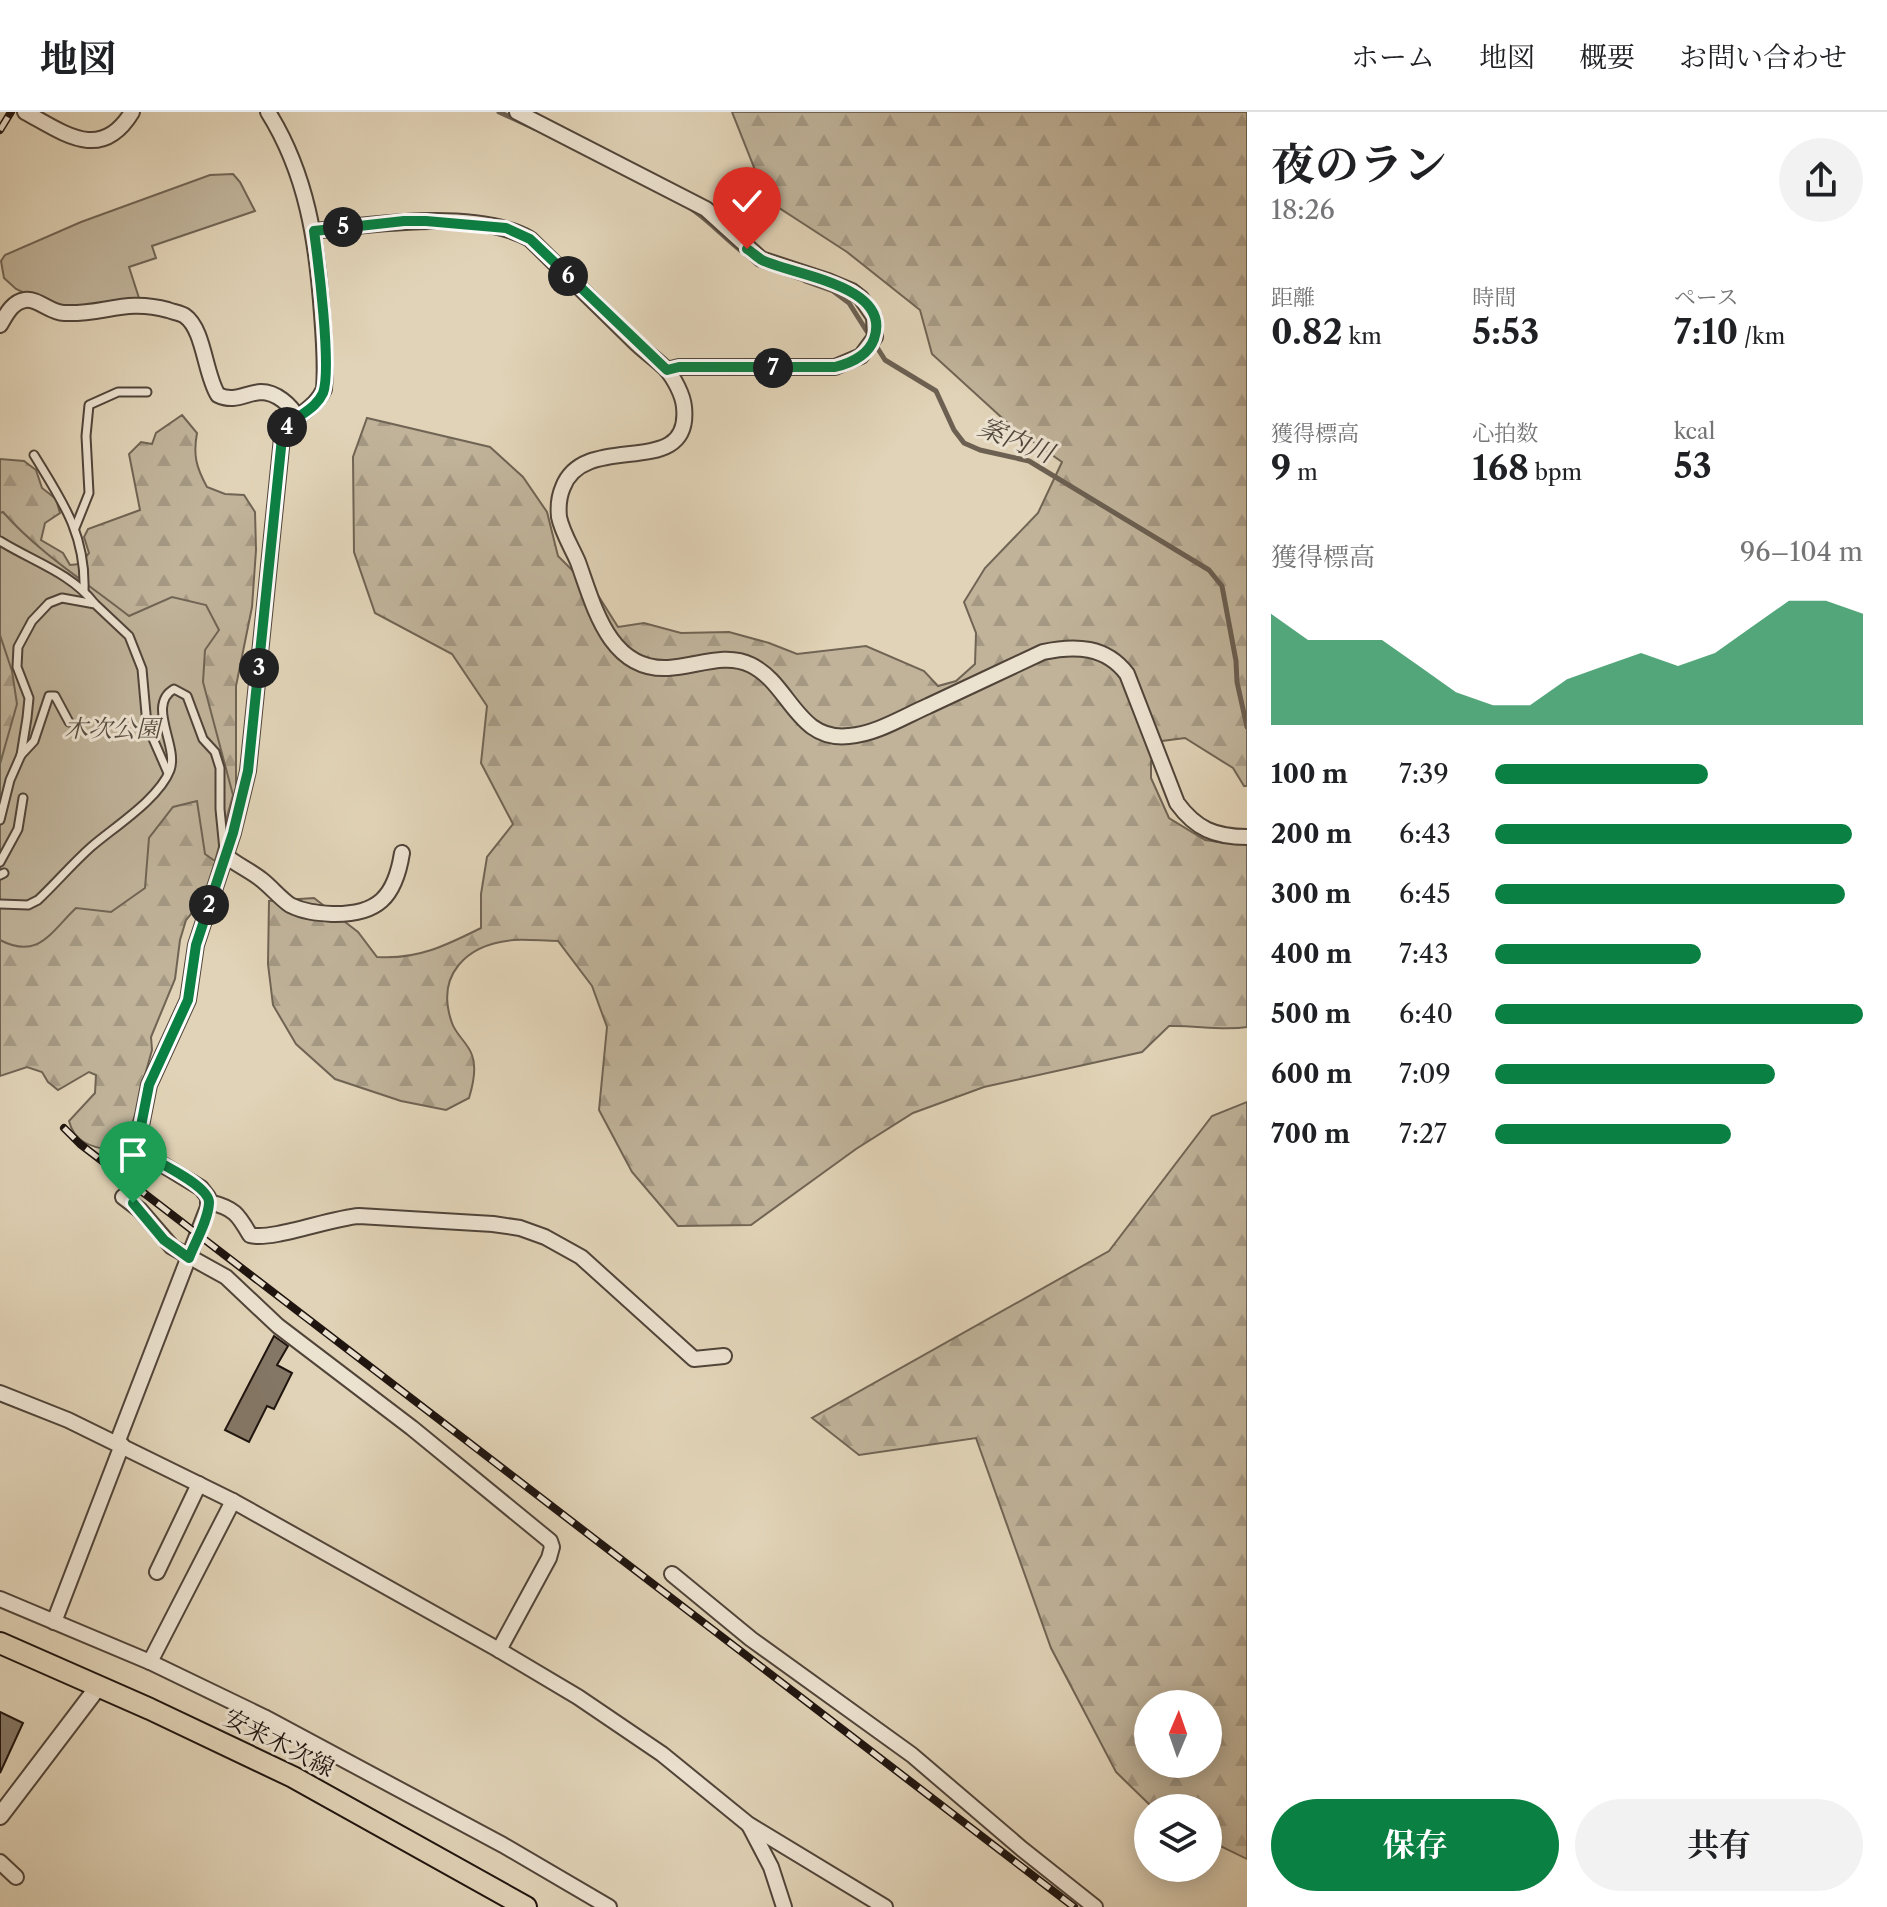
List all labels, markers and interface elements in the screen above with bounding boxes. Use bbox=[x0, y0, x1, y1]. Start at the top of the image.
text: 地図 bbox=[40, 35, 116, 82]
text: ホーム bbox=[1351, 40, 1435, 74]
text: 地図 bbox=[1479, 40, 1535, 74]
text: 概要 bbox=[1579, 40, 1635, 74]
text: お問い合わせ bbox=[1679, 40, 1847, 74]
text: 夜のラン bbox=[1271, 137, 1447, 191]
button: share bbox=[1779, 138, 1863, 222]
pin bbox=[713, 167, 781, 249]
icon: check bbox=[725, 179, 769, 223]
text: 18:26 bbox=[1271, 194, 1335, 226]
pin: 5 bbox=[323, 207, 363, 247]
text: 5 bbox=[337, 213, 349, 240]
pin: 6 bbox=[548, 256, 588, 296]
text: 6 bbox=[561, 262, 575, 289]
text: 距離 bbox=[1271, 284, 1315, 311]
text: 時間 bbox=[1472, 284, 1516, 311]
text: ペース bbox=[1674, 284, 1739, 311]
text: 0.82 bbox=[1271, 311, 1343, 353]
text: 5:53 bbox=[1472, 311, 1539, 353]
text: 7:10 bbox=[1674, 311, 1738, 353]
text: km bbox=[1343, 323, 1382, 350]
text: /km bbox=[1738, 323, 1785, 350]
pin: 7 bbox=[753, 348, 793, 388]
text: 7 bbox=[767, 354, 779, 381]
pin: 4 bbox=[267, 407, 307, 447]
water label: 案内川 bbox=[974, 411, 1061, 471]
text: 4 bbox=[280, 413, 294, 440]
text: kcal bbox=[1674, 418, 1715, 445]
text: 獲得標高 bbox=[1271, 420, 1359, 447]
text: 心拍数 bbox=[1472, 420, 1538, 447]
text: 53 bbox=[1674, 445, 1712, 487]
text: 9 bbox=[1271, 447, 1291, 489]
text: 168 bbox=[1472, 447, 1529, 489]
text: m bbox=[1291, 459, 1318, 486]
text: bpm bbox=[1529, 459, 1582, 486]
text: 96–104 m bbox=[1740, 536, 1863, 568]
text: 獲得標高 bbox=[1271, 541, 1375, 573]
pin: 3 bbox=[239, 648, 279, 688]
text: 3 bbox=[253, 654, 265, 681]
park label: 木次公園 bbox=[64, 714, 164, 743]
text: 100 m bbox=[1271, 758, 1348, 790]
text: 7:39 bbox=[1399, 758, 1449, 790]
text: 200 m bbox=[1271, 818, 1352, 850]
text: 6:43 bbox=[1399, 818, 1451, 850]
text: 300 m bbox=[1271, 878, 1351, 910]
text: 6:45 bbox=[1399, 878, 1451, 910]
pin: 2 bbox=[189, 885, 229, 925]
text: 2 bbox=[203, 891, 216, 918]
text: 400 m bbox=[1271, 938, 1352, 970]
text: 7:43 bbox=[1399, 938, 1448, 970]
text: 500 m bbox=[1271, 998, 1351, 1030]
text: 6:40 bbox=[1399, 998, 1453, 1030]
text: 600 m bbox=[1271, 1058, 1352, 1090]
text: 7:09 bbox=[1399, 1058, 1451, 1090]
text: 700 m bbox=[1271, 1118, 1350, 1150]
text: 7:27 bbox=[1399, 1118, 1447, 1150]
pin bbox=[99, 1121, 167, 1203]
icon: arrive bbox=[111, 1133, 155, 1177]
north arrow bbox=[1134, 1690, 1222, 1778]
map controls bbox=[1134, 1690, 1222, 1882]
street label: 安来木次線 bbox=[219, 1702, 339, 1783]
button: layers bbox=[1134, 1794, 1222, 1882]
button: 保存 bbox=[1271, 1799, 1559, 1891]
button: 共有 bbox=[1575, 1799, 1863, 1891]

